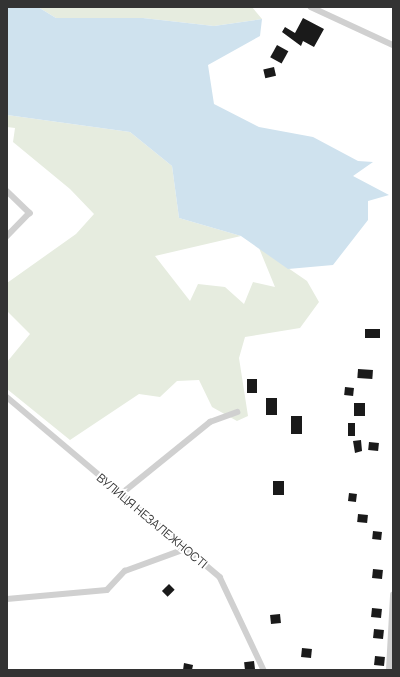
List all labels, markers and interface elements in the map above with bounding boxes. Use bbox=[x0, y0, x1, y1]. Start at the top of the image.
street label: ВУЛИЦЯ НЕЗАЛЕЖНОСТІ bbox=[94, 470, 210, 572]

